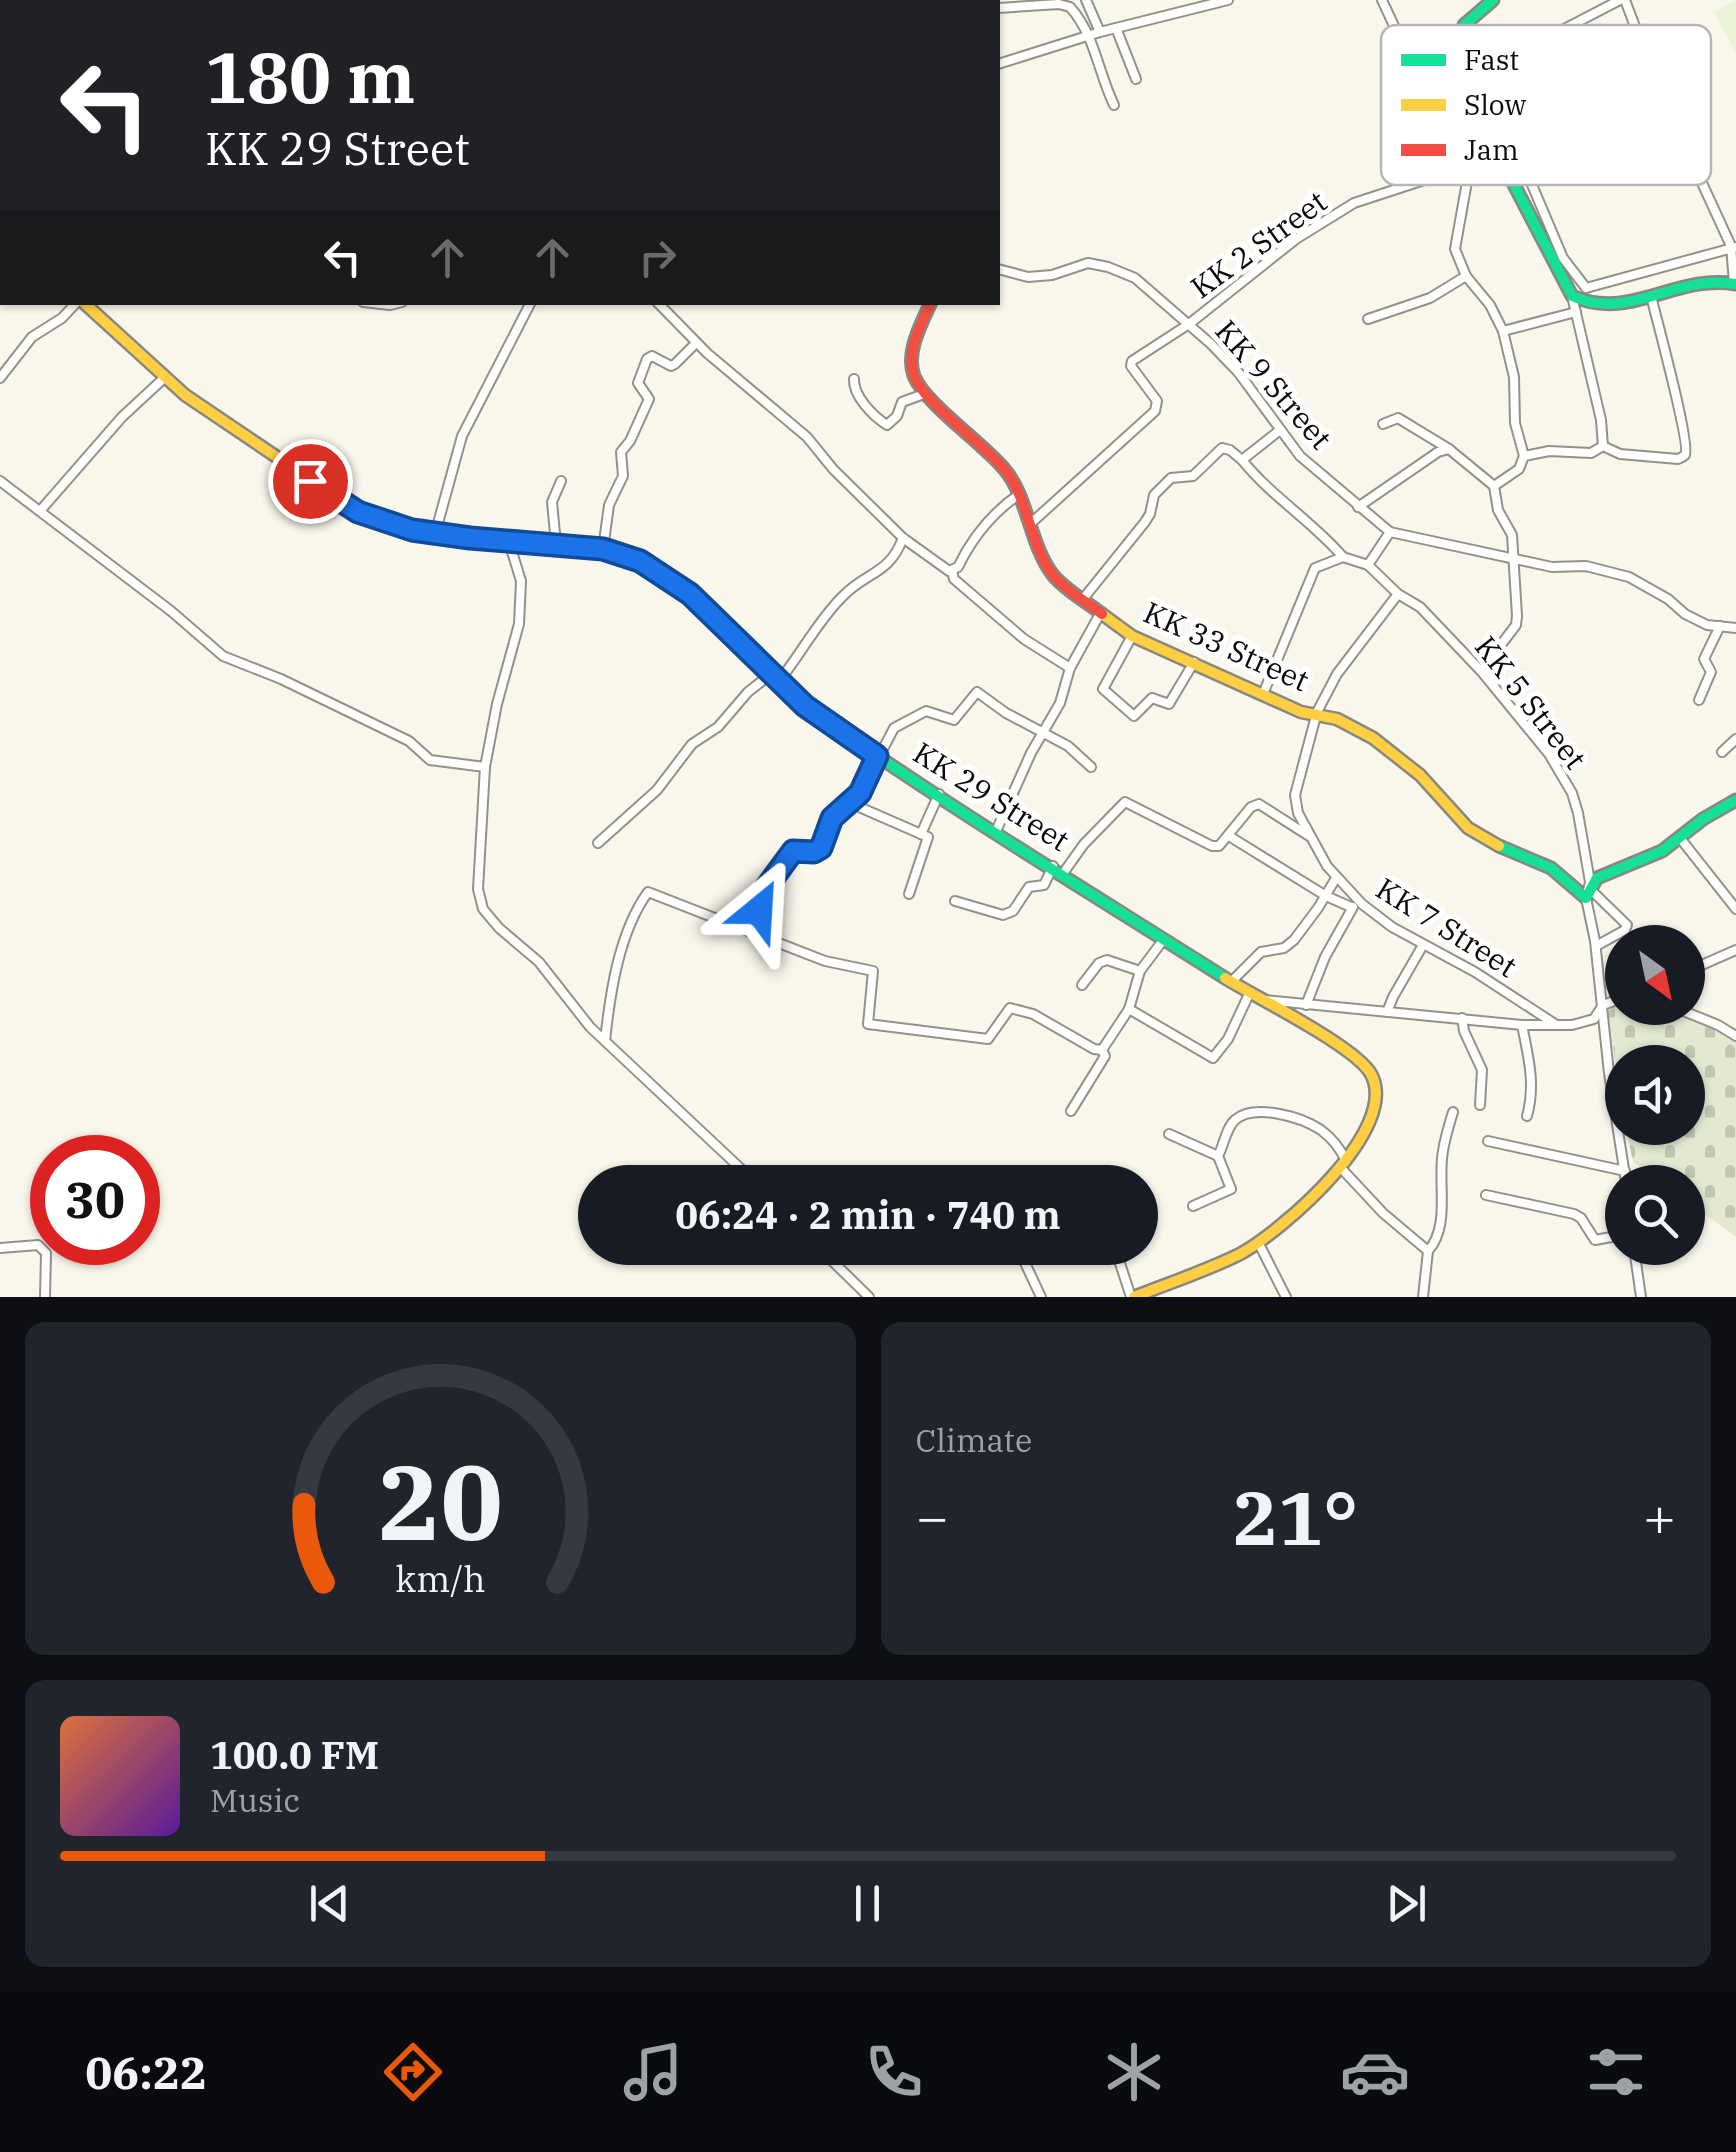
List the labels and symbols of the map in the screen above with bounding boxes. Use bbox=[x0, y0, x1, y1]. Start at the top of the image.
legend bbox=[1381, 25, 1711, 185]
text: Fast bbox=[1464, 41, 1519, 78]
text: Slow bbox=[1464, 86, 1526, 123]
text: Jam bbox=[1464, 131, 1519, 168]
street label: KK 2 Street bbox=[1182, 181, 1334, 306]
street label: KK 9 Street bbox=[1207, 311, 1341, 457]
pin bbox=[268, 439, 353, 524]
street label: KK 33 Street bbox=[1138, 592, 1315, 699]
street label: KK 5 Street bbox=[1467, 628, 1595, 777]
street label: KK 29 Street bbox=[907, 732, 1077, 859]
position arrow bbox=[707, 858, 811, 962]
street label: KK 7 Street bbox=[1369, 868, 1524, 985]
north arrow bbox=[1605, 925, 1705, 1025]
speed limit sign: 30 bbox=[30, 1135, 160, 1265]

